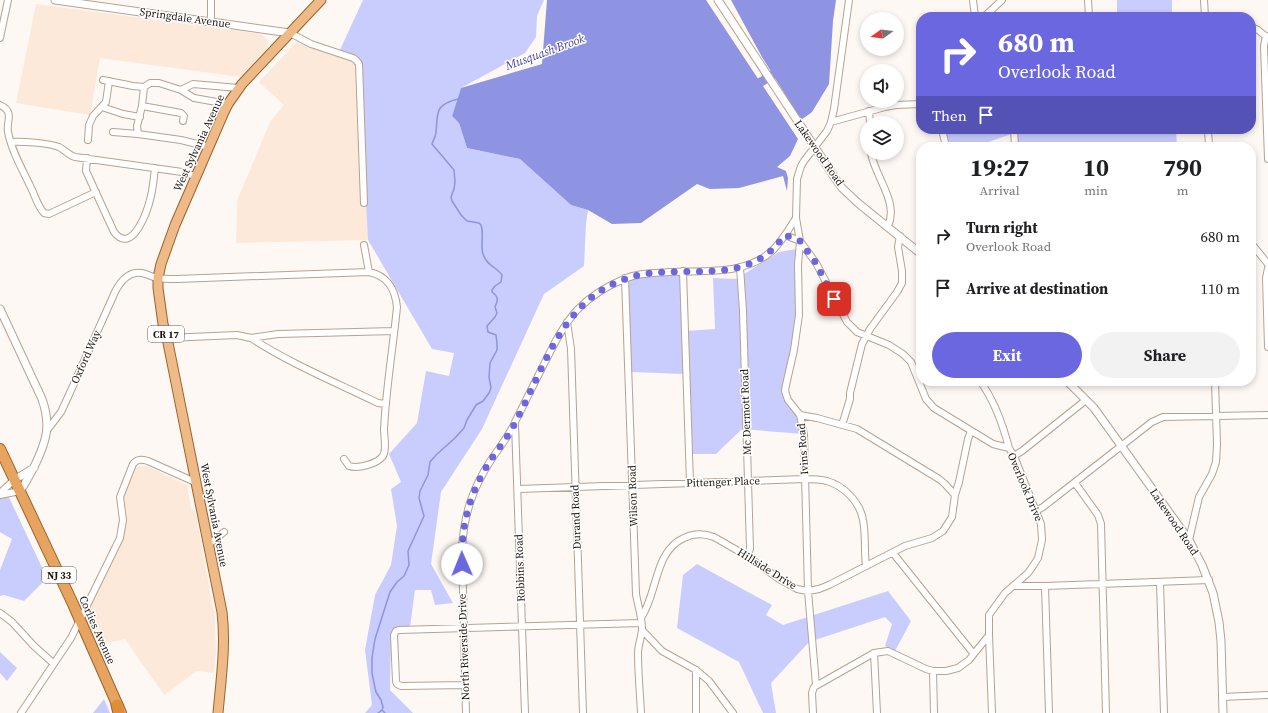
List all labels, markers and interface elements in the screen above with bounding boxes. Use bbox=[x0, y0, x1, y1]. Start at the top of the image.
street label: Springdale Avenue bbox=[139, 4, 232, 32]
north arrow bbox=[860, 12, 904, 56]
map controls bbox=[860, 12, 904, 160]
text: 680 m bbox=[998, 23, 1075, 61]
icon: right bbox=[932, 28, 984, 80]
water label: Musquash Brook bbox=[502, 30, 587, 74]
text: Overlook Road bbox=[998, 59, 1116, 84]
button: sound bbox=[860, 64, 904, 108]
street label: West Sylvania Avenue bbox=[170, 92, 228, 194]
icon: arrive bbox=[975, 104, 997, 126]
text: Then bbox=[932, 105, 967, 126]
button: layers bbox=[860, 116, 904, 160]
street label: Lakewood Road bbox=[791, 117, 848, 190]
text: 19:27 bbox=[970, 151, 1029, 184]
text: 10 bbox=[1083, 151, 1109, 184]
text: 790 bbox=[1163, 151, 1202, 184]
text: Arrival bbox=[979, 182, 1020, 199]
text: min bbox=[1084, 182, 1108, 199]
text: m bbox=[1177, 182, 1188, 199]
text: Turn right bbox=[966, 217, 1038, 238]
icon: right bbox=[932, 225, 954, 247]
text: 680 m bbox=[1200, 226, 1240, 247]
text: Overlook Road bbox=[966, 238, 1051, 255]
icon: arrive bbox=[932, 277, 954, 299]
text: Arrive at destination bbox=[966, 278, 1108, 299]
text: 110 m bbox=[1200, 278, 1240, 299]
pin bbox=[817, 282, 851, 316]
icon: arrive bbox=[823, 288, 845, 310]
road number: CR 17 bbox=[148, 326, 184, 342]
street label: Oxford Way bbox=[67, 327, 105, 386]
button: Exit bbox=[932, 332, 1082, 378]
button: Share bbox=[1090, 332, 1240, 378]
street label: Mc Dermott Road bbox=[737, 368, 755, 455]
street label: Ivins Road bbox=[794, 422, 812, 475]
street label: Overlook Drive bbox=[1004, 450, 1046, 524]
street label: West Sylvania Avenue bbox=[197, 462, 231, 569]
street label: Wilson Road bbox=[624, 464, 642, 527]
street label: Pittenger Place bbox=[686, 473, 761, 491]
street label: Durand Road bbox=[567, 484, 585, 550]
street label: Lakewood Road bbox=[1146, 486, 1202, 559]
street label: Robbins Road bbox=[511, 533, 529, 602]
position arrow bbox=[441, 543, 483, 585]
street label: Hillside Drive bbox=[734, 545, 800, 593]
road number: NJ 33 bbox=[42, 567, 76, 583]
street label: North Riverside Drive bbox=[455, 593, 473, 700]
street label: Corlies Avenue bbox=[75, 594, 119, 667]

